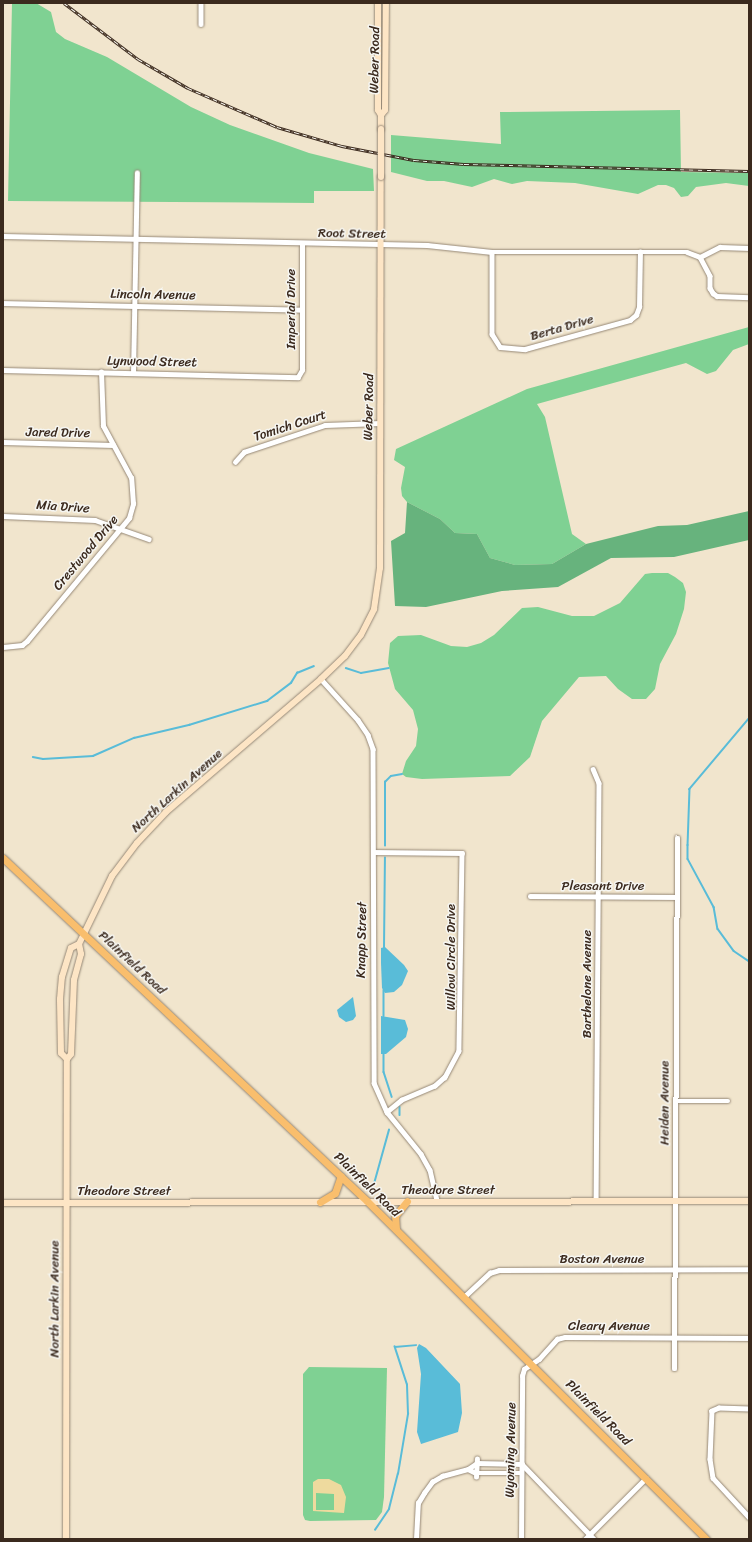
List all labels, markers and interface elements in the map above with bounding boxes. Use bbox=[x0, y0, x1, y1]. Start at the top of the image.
street label: Weber Road bbox=[367, 26, 383, 94]
street label: Root Street bbox=[318, 226, 386, 242]
street label: Imperial Drive bbox=[283, 269, 299, 349]
street label: Lincoln Avenue bbox=[110, 286, 196, 304]
street label: Berta Drive bbox=[529, 312, 595, 344]
street label: Lynwood Street bbox=[107, 353, 197, 371]
street label: Weber Road bbox=[361, 373, 377, 441]
street label: Tomich Court bbox=[252, 407, 328, 445]
street label: Jared Drive bbox=[26, 425, 90, 441]
street label: Mia Drive bbox=[36, 497, 90, 517]
street label: Crestwood Drive bbox=[50, 512, 122, 594]
street label: North Larkin Avenue bbox=[128, 746, 226, 836]
street label: Pleasant Drive bbox=[562, 878, 644, 894]
street label: Knapp Street bbox=[354, 902, 370, 978]
street label: Willow Circle Drive bbox=[443, 904, 459, 1010]
street label: Plainfield Road bbox=[95, 928, 169, 998]
street label: Barthelone Avenue bbox=[579, 930, 595, 1038]
street label: Heiden Avenue bbox=[657, 1061, 673, 1145]
street label: Plainfield Road bbox=[331, 1149, 403, 1221]
street label: Theodore Street bbox=[401, 1182, 495, 1198]
street label: Theodore Street bbox=[77, 1183, 171, 1199]
street label: North Larkin Avenue bbox=[47, 1240, 63, 1358]
street label: Boston Avenue bbox=[559, 1251, 645, 1267]
street label: Cleary Avenue bbox=[568, 1318, 650, 1334]
street label: Plainfield Road bbox=[562, 1377, 634, 1449]
street label: Wyoming Avenue bbox=[502, 1402, 520, 1498]

